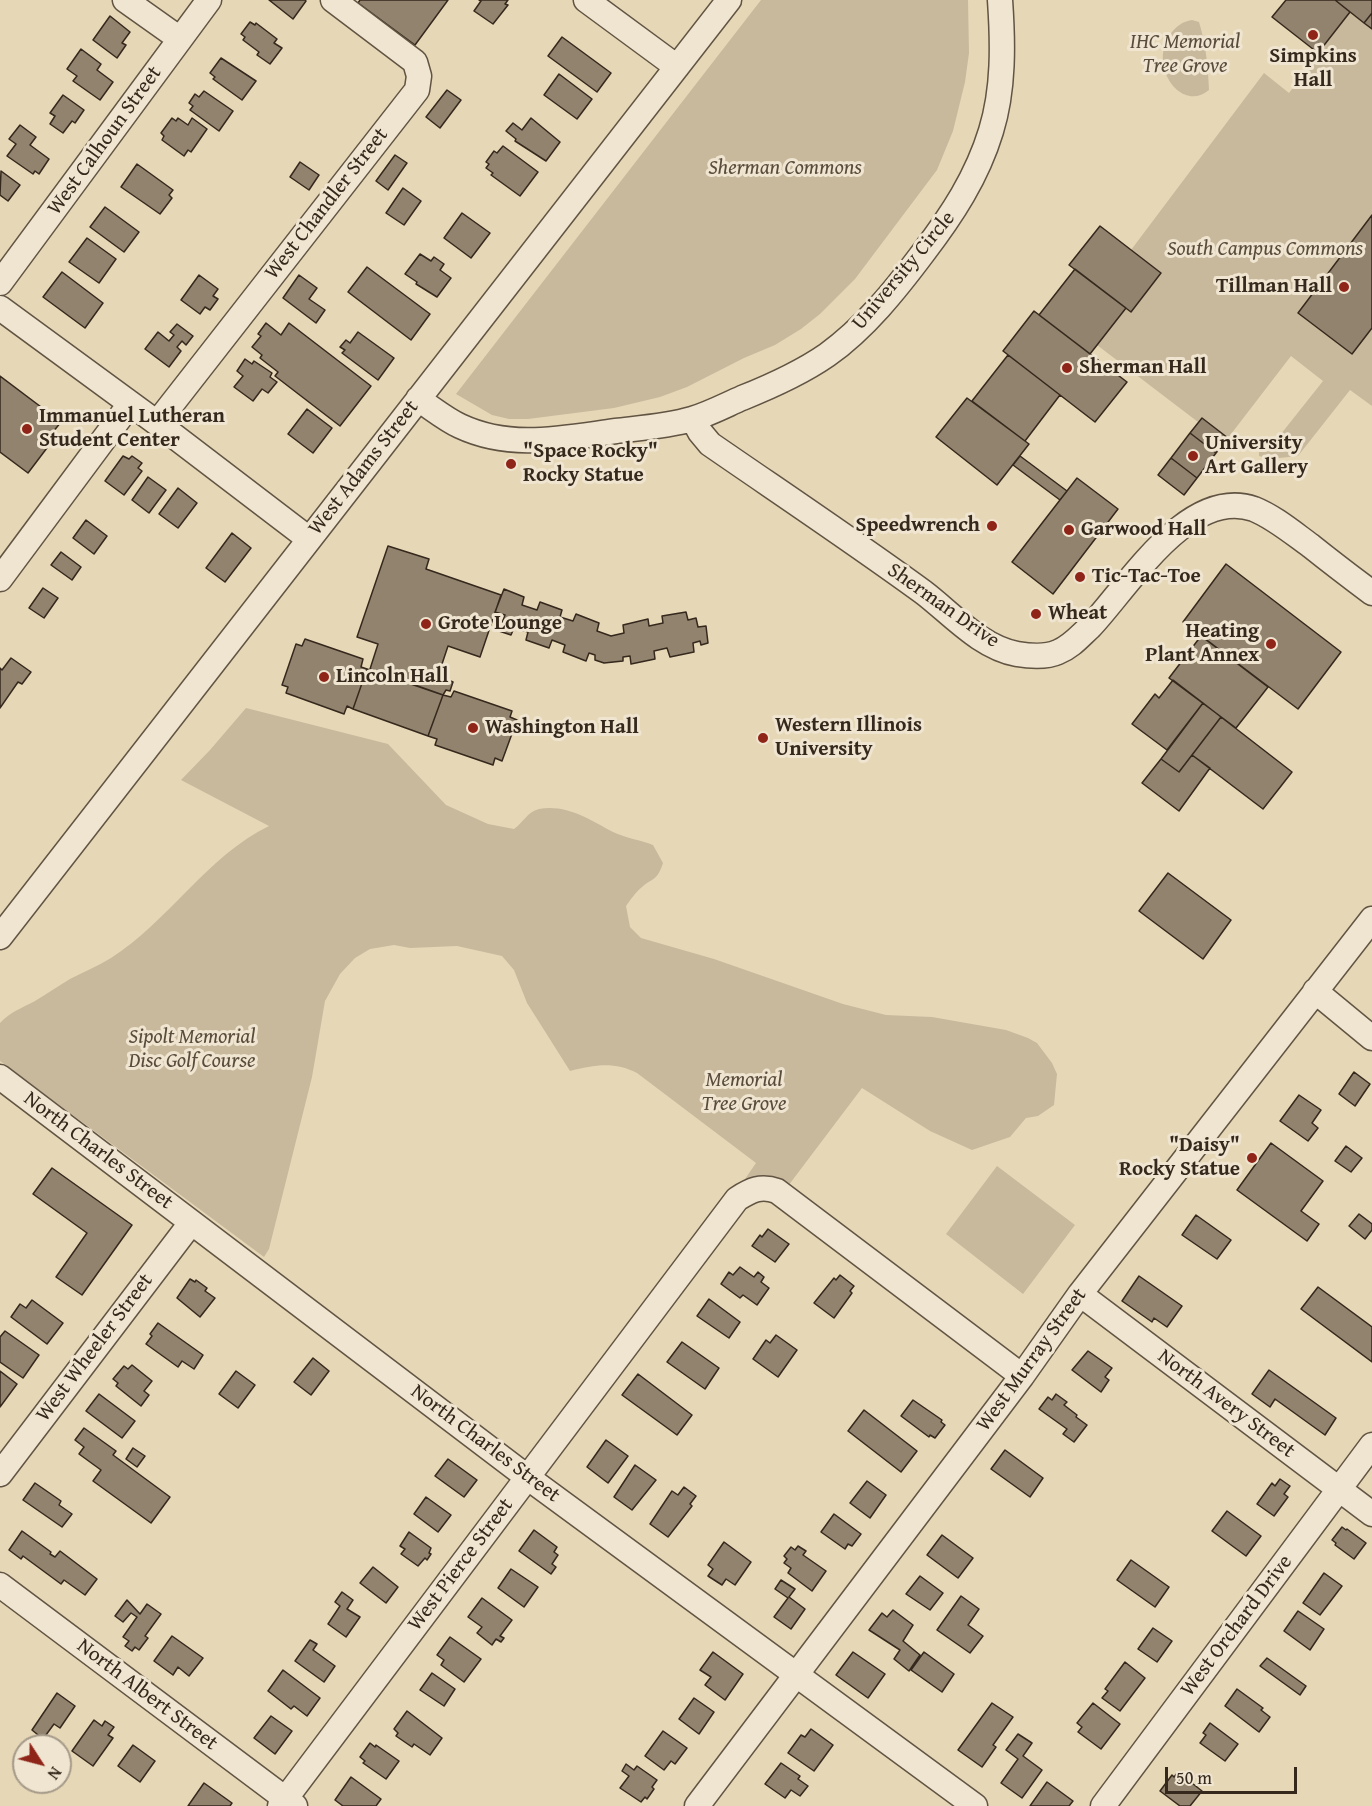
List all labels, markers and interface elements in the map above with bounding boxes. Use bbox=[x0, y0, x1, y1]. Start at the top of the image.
marker: Simpkins Hall bbox=[1306, 28, 1320, 42]
park label: IHC Memorial Tree Grove bbox=[1130, 30, 1240, 80]
place label: Simpkins Hall bbox=[1269, 44, 1357, 94]
street label: West Calhoun Street bbox=[43, 62, 167, 220]
street label: West Chandler Street bbox=[260, 123, 394, 285]
park label: Sherman Commons bbox=[708, 156, 862, 182]
street label: University Circle bbox=[847, 207, 961, 335]
park label: South Campus Commons bbox=[1167, 237, 1363, 263]
place label: Tillman Hall bbox=[1216, 274, 1332, 300]
marker: Tillman Hall bbox=[1337, 280, 1351, 294]
place label: Sherman Hall bbox=[1079, 355, 1207, 381]
marker: Sherman Hall bbox=[1060, 361, 1074, 375]
street label: West Adams Street bbox=[303, 395, 425, 541]
place label: Immanuel Lutheran Student Center bbox=[39, 404, 225, 454]
marker: Immanuel Lutheran Student Center bbox=[20, 422, 34, 436]
place label: University Art Gallery bbox=[1205, 431, 1308, 481]
place label: "Space Rocky" Rocky Statue bbox=[523, 439, 658, 489]
marker: University Art Gallery bbox=[1186, 449, 1200, 463]
marker: "Space Rocky" Rocky Statue bbox=[504, 457, 518, 471]
place label: Speedwrench bbox=[855, 513, 980, 539]
place label: Garwood Hall bbox=[1081, 517, 1206, 543]
marker: Speedwrench bbox=[985, 519, 999, 533]
marker: Garwood Hall bbox=[1062, 523, 1076, 537]
street label: Sherman Drive bbox=[882, 558, 1004, 654]
place label: Tic-Tac-Toe bbox=[1092, 564, 1201, 590]
marker: Tic-Tac-Toe bbox=[1073, 570, 1087, 584]
place label: Wheat bbox=[1048, 601, 1107, 627]
marker: Wheat bbox=[1029, 607, 1043, 621]
place label: Grote Lounge bbox=[438, 611, 562, 637]
marker: Grote Lounge bbox=[419, 617, 433, 631]
place label: Heating Plant Annex bbox=[1145, 619, 1259, 669]
marker: Heating Plant Annex bbox=[1264, 637, 1278, 651]
place label: Lincoln Hall bbox=[336, 664, 449, 690]
marker: Lincoln Hall bbox=[317, 670, 331, 684]
place label: Western Illinois University bbox=[775, 713, 922, 763]
place label: Washington Hall bbox=[485, 715, 639, 741]
marker: Washington Hall bbox=[466, 721, 480, 735]
marker: Western Illinois University bbox=[756, 731, 770, 745]
park label: Sipolt Memorial Disc Golf Course bbox=[129, 1025, 255, 1075]
park label: Memorial Tree Grove bbox=[702, 1068, 786, 1118]
street label: North Charles Street bbox=[18, 1087, 178, 1215]
place label: "Daisy" Rocky Statue bbox=[1119, 1133, 1240, 1183]
marker: "Daisy" Rocky Statue bbox=[1245, 1151, 1259, 1165]
street label: West Wheeler Street bbox=[31, 1269, 159, 1427]
street label: West Murray Street bbox=[972, 1283, 1092, 1437]
street label: North Avery Street bbox=[1152, 1344, 1300, 1464]
street label: North Charles Street bbox=[405, 1380, 565, 1508]
street label: West Pierce Street bbox=[403, 1494, 519, 1636]
street label: West Orchard Drive bbox=[1176, 1550, 1298, 1702]
street label: North Albert Street bbox=[71, 1634, 223, 1756]
north arrow bbox=[12, 1734, 72, 1794]
scale bar bbox=[1168, 1755, 1300, 1793]
text: N bbox=[42, 1762, 68, 1785]
text: 50 m bbox=[1176, 1764, 1212, 1791]

